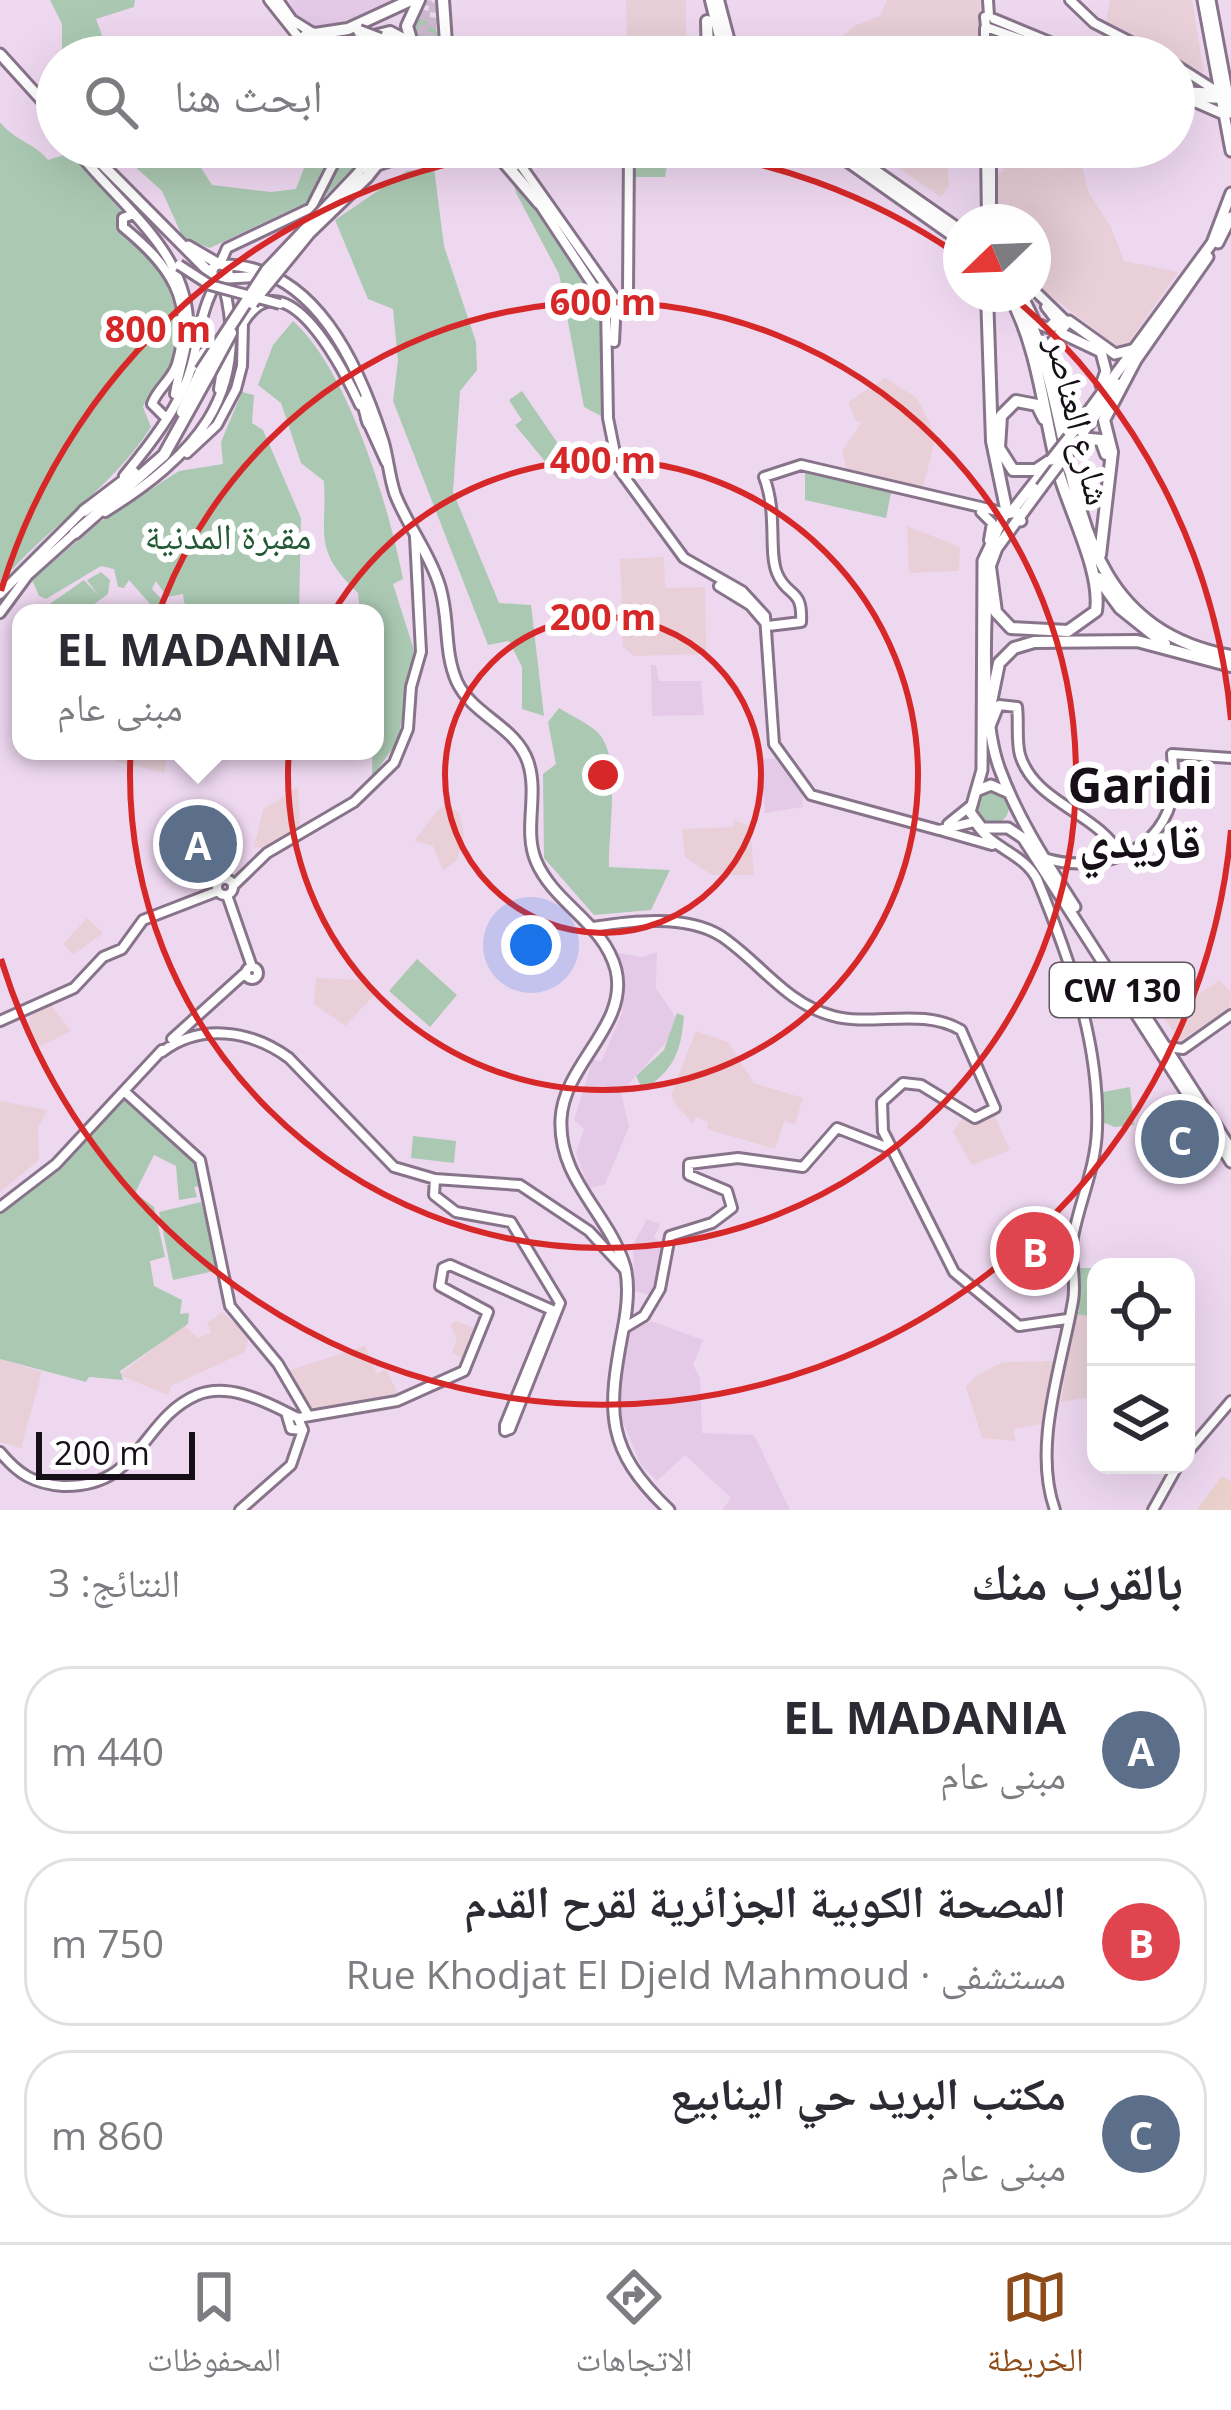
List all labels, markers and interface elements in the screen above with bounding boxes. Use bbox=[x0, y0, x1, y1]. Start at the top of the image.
search box bbox=[36, 36, 1195, 168]
text: ابحث هنا bbox=[174, 64, 323, 125]
icon: search bbox=[78, 69, 144, 135]
north arrow bbox=[943, 204, 1051, 312]
text: 600 m bbox=[550, 277, 656, 326]
text: 800 m bbox=[105, 304, 211, 353]
street label: شارع العناصر bbox=[1035, 331, 1124, 510]
text: 400 m bbox=[550, 435, 656, 484]
park label: مقبرة المدنية bbox=[145, 511, 311, 560]
text: 200 m bbox=[550, 592, 656, 641]
popup bbox=[12, 604, 384, 760]
text: EL MADANIA bbox=[57, 618, 339, 679]
text: مبنى عام bbox=[57, 679, 183, 732]
district label: Garidi قاريدي bbox=[1067, 752, 1213, 879]
centre of rings bbox=[582, 754, 624, 796]
pin: A bbox=[159, 799, 237, 889]
your location bbox=[501, 915, 561, 975]
road number: CW 130 bbox=[1050, 963, 1194, 1017]
pin: C bbox=[1141, 1094, 1219, 1184]
pin: B bbox=[996, 1206, 1074, 1296]
map controls bbox=[1087, 1258, 1195, 1474]
button: locate bbox=[1087, 1258, 1195, 1366]
button: layers bbox=[1087, 1366, 1195, 1474]
scale bar bbox=[36, 1426, 195, 1479]
text: 200 m bbox=[54, 1430, 150, 1475]
text: بالقرب منك bbox=[971, 1545, 1183, 1615]
text: النتائج: 3 bbox=[48, 1555, 180, 1608]
text: EL MADANIA bbox=[783, 1686, 1066, 1747]
text: 440 m bbox=[51, 1724, 164, 1777]
text: A bbox=[1128, 1724, 1154, 1777]
text: مبنى عام bbox=[940, 1747, 1066, 1800]
text: المصحة الكوبية الجزائرية لقرح القدم bbox=[464, 1870, 1066, 1931]
text: 750 m bbox=[51, 1916, 164, 1969]
text: B bbox=[1128, 1916, 1154, 1969]
text: مستشفى · Rue Khodjat El Djeld Mahmoud bbox=[346, 1947, 1066, 2000]
text: مكتب البريد حي الينابيع bbox=[670, 2062, 1066, 2123]
text: 860 m bbox=[51, 2108, 164, 2161]
text: C bbox=[1129, 2108, 1153, 2161]
text: مبنى عام bbox=[940, 2139, 1066, 2192]
tab: المحفوظات bbox=[147, 2264, 281, 2392]
tab: الاتجاهات bbox=[575, 2264, 693, 2392]
tab: الخريطة bbox=[987, 2264, 1084, 2392]

